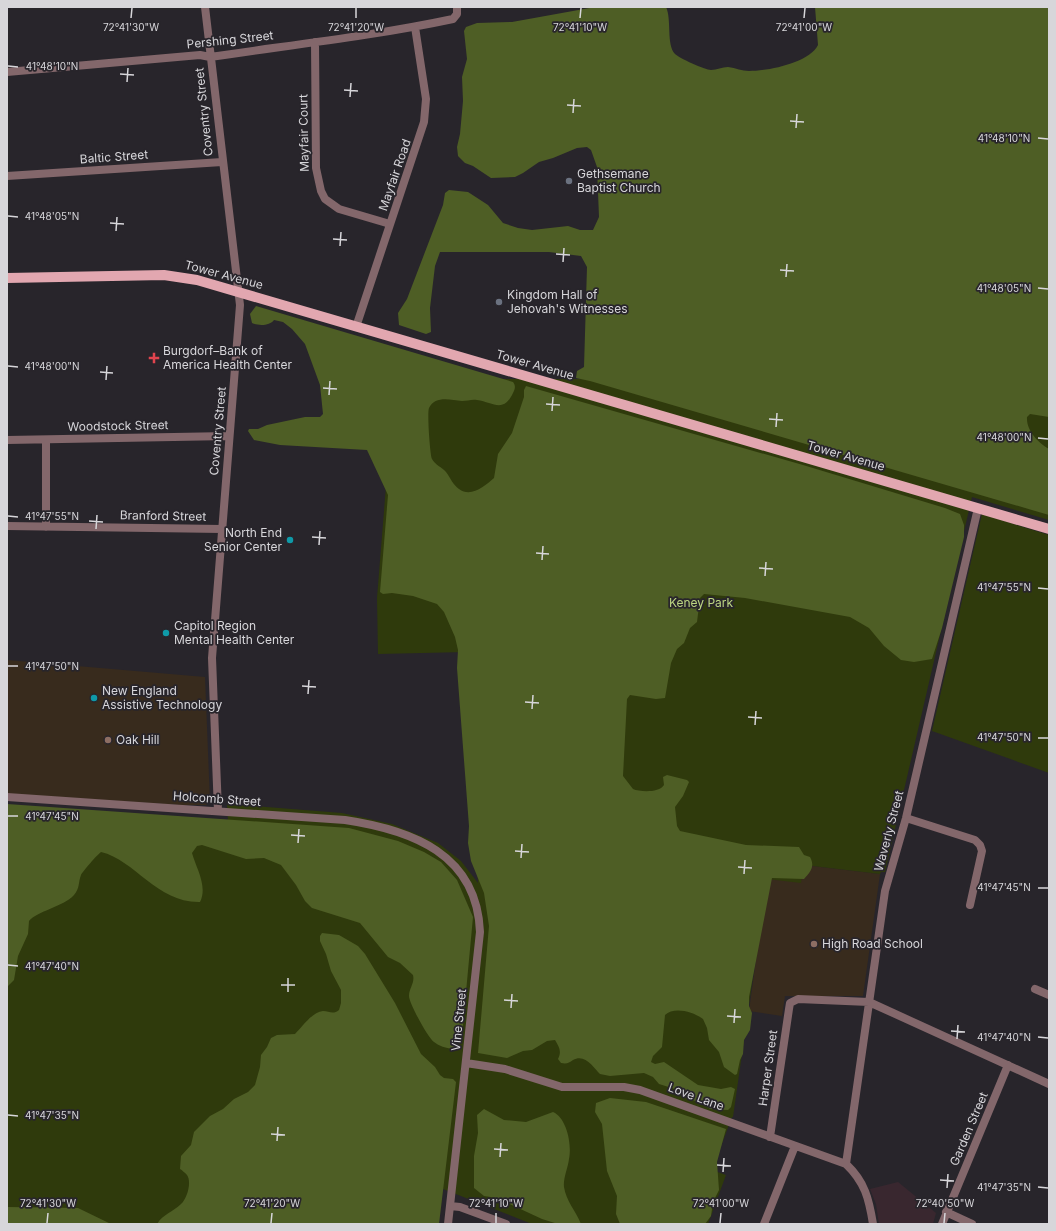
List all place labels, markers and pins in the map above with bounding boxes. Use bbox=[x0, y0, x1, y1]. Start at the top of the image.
place label: Gethsemane Baptist Church bbox=[577, 166, 661, 195]
marker: Gethsemane Baptist Church bbox=[564, 176, 574, 186]
place label: Kingdom Hall of Jehovah's Witnesses bbox=[507, 287, 627, 316]
marker: Kingdom Hall of Jehovah's Witnesses bbox=[494, 297, 504, 307]
place label: Burgdorf–Bank of America Health Center bbox=[163, 343, 292, 372]
marker: Burgdorf–Bank of America Health Center bbox=[148, 352, 160, 364]
place label: North End Senior Center bbox=[204, 525, 282, 554]
marker: North End Senior Center bbox=[285, 535, 295, 545]
place label: Capitol Region Mental Health Center bbox=[174, 618, 295, 647]
marker: Capitol Region Mental Health Center bbox=[161, 628, 171, 638]
place label: New England Assistive Technology bbox=[102, 683, 222, 712]
marker: New England Assistive Technology bbox=[89, 693, 99, 703]
place label: Oak Hill bbox=[116, 732, 160, 747]
marker: Oak Hill bbox=[103, 735, 113, 745]
place label: High Road School bbox=[822, 936, 923, 951]
marker: High Road School bbox=[809, 939, 819, 949]

